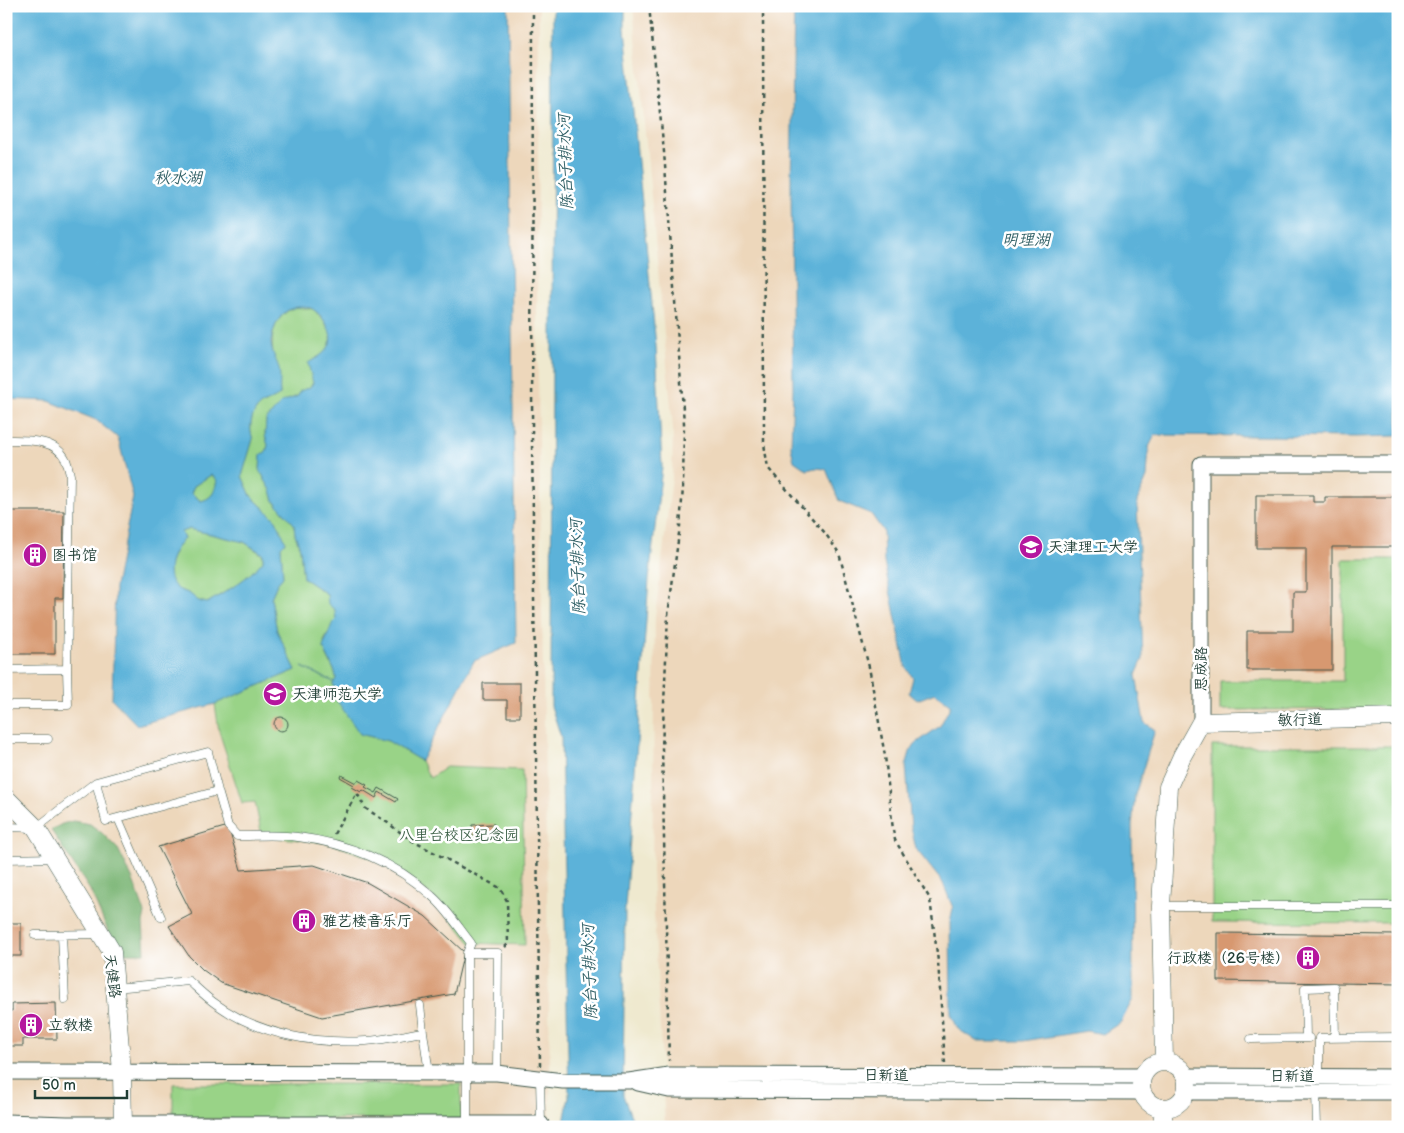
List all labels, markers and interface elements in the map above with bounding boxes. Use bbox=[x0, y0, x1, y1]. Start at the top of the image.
water label: 陈台子排水河 bbox=[555, 111, 577, 210]
water label: 秋水湖 bbox=[154, 169, 204, 188]
water label: 明理湖 bbox=[1002, 231, 1052, 250]
water label: 陈台子排水河 bbox=[567, 516, 589, 615]
school or university icon: 天津理工大学 bbox=[1018, 534, 1044, 560]
place label: 天津理工大学 bbox=[1048, 538, 1138, 557]
building icon: 图书馆 bbox=[22, 542, 48, 568]
place label: 图书馆 bbox=[52, 546, 97, 565]
street label: 思成路 bbox=[1192, 646, 1211, 692]
school or university icon: 天津师范大学 bbox=[262, 681, 288, 707]
place label: 天津师范大学 bbox=[292, 685, 382, 704]
street label: 敏行道 bbox=[1277, 710, 1323, 730]
park label: 八里台校区纪念园 bbox=[399, 826, 519, 845]
building icon: 雅艺楼音乐厅 bbox=[291, 908, 317, 934]
place label: 雅艺楼音乐厅 bbox=[322, 912, 412, 931]
water label: 陈台子排水河 bbox=[579, 921, 601, 1020]
building icon: 行政楼（26号楼） bbox=[1295, 945, 1321, 971]
place label: 行政楼（26号楼） bbox=[1167, 949, 1290, 968]
street label: 天健路 bbox=[99, 952, 125, 1000]
building icon: 立教楼 bbox=[18, 1012, 44, 1038]
place label: 立教楼 bbox=[48, 1016, 93, 1035]
street label: 日新道 bbox=[863, 1066, 909, 1085]
street label: 日新道 bbox=[1269, 1067, 1315, 1086]
scale bar bbox=[35, 1068, 128, 1100]
text: 50 m bbox=[42, 1076, 76, 1095]

